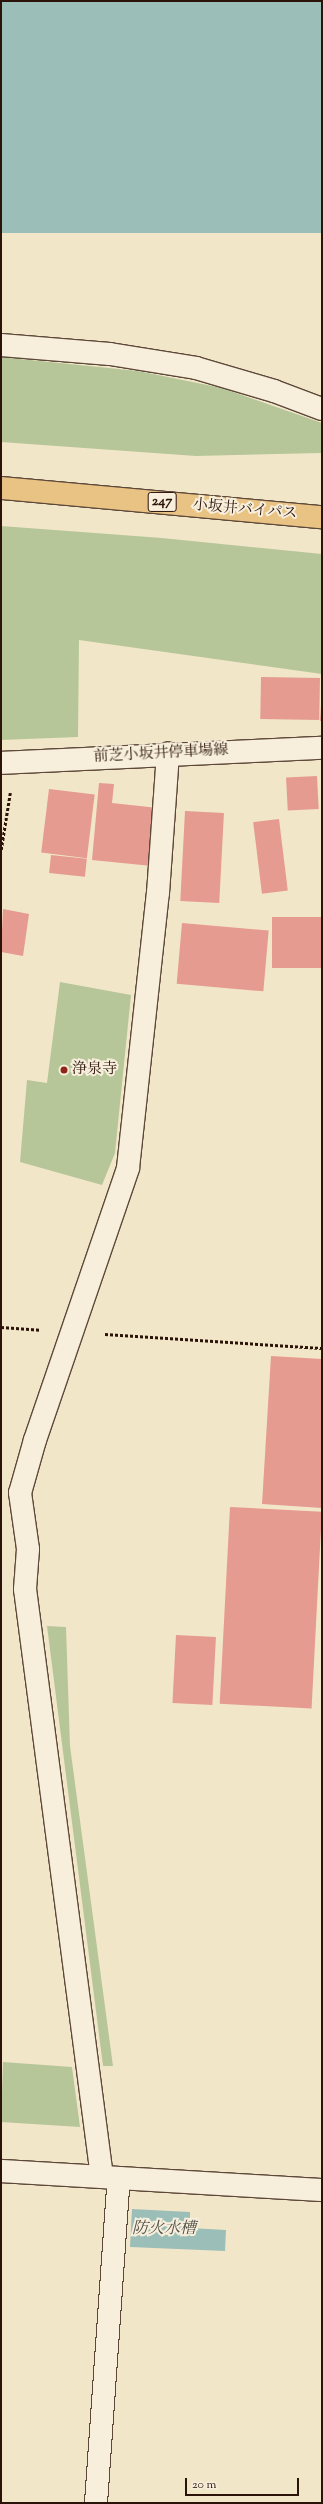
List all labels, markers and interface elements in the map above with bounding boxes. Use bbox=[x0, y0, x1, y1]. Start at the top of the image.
road number: 247 bbox=[147, 490, 177, 514]
street label: 小坂井バイパス bbox=[192, 496, 298, 524]
street label: 前芝小坂井停車場線 bbox=[93, 741, 229, 767]
place label: 浄泉寺 bbox=[72, 1061, 117, 1079]
marker: 浄泉寺 bbox=[59, 1065, 69, 1075]
water label: 防火水槽 bbox=[132, 2220, 196, 2240]
scale bar bbox=[187, 2470, 301, 2496]
text: 20 m bbox=[192, 2476, 216, 2494]

